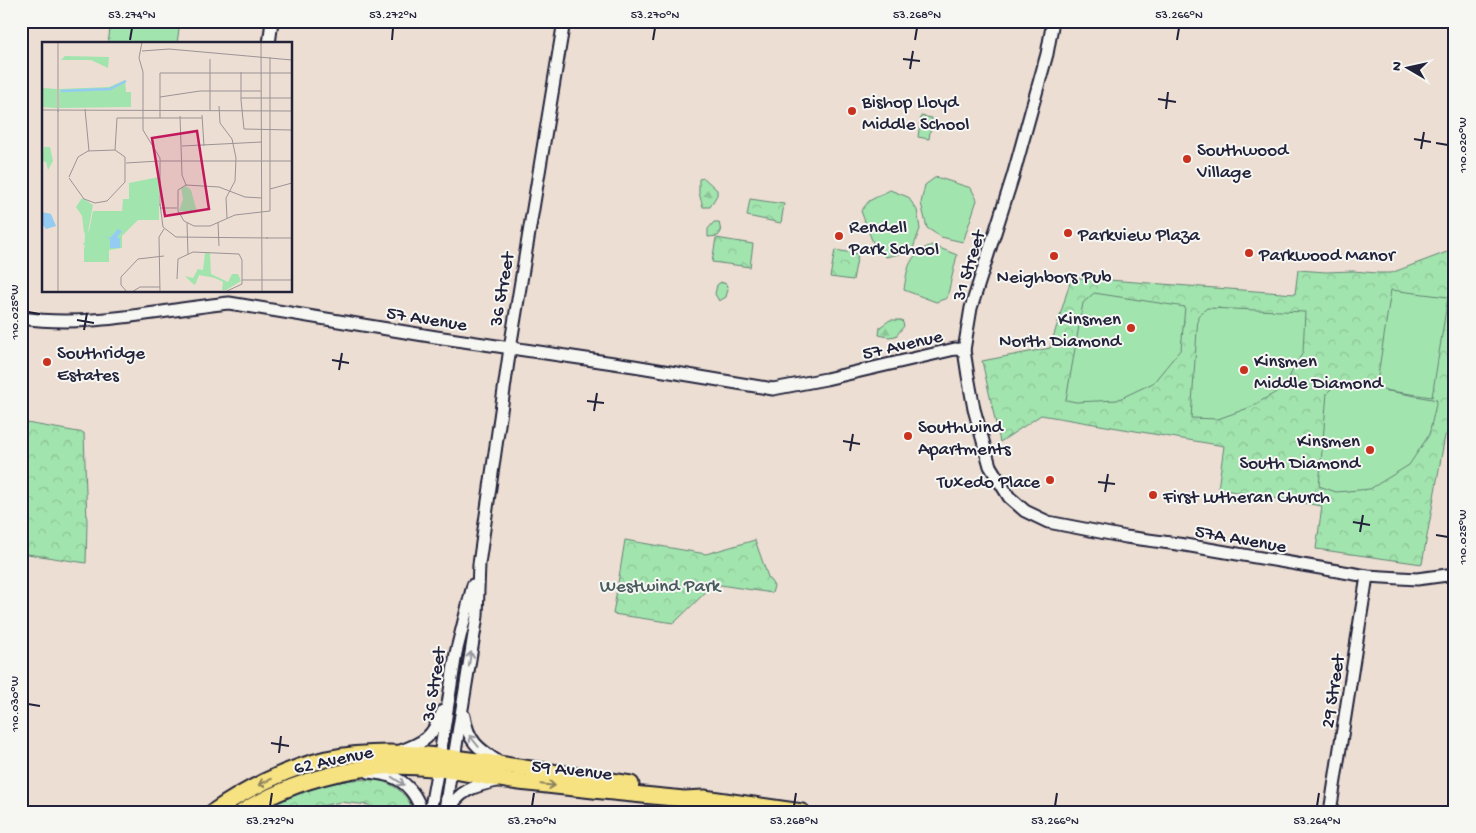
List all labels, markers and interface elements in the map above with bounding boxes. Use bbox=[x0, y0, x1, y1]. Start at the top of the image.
text: 53.274°N bbox=[108, 9, 156, 23]
text: 53.272°N bbox=[369, 9, 417, 23]
text: 53.270°N bbox=[631, 9, 679, 23]
text: 53.268°N bbox=[893, 9, 941, 23]
text: 53.266°N bbox=[1155, 9, 1203, 23]
inset map bbox=[42, 42, 292, 292]
north arrow bbox=[1384, 42, 1434, 92]
text: N bbox=[1389, 61, 1407, 72]
place label: Bishop Lloyd Middle School bbox=[861, 92, 969, 137]
marker: Bishop Lloyd Middle School bbox=[846, 105, 858, 117]
text: 110.020°W bbox=[1457, 117, 1471, 174]
place label: Southwood Village bbox=[1196, 140, 1290, 185]
marker: Southwood Village bbox=[1181, 153, 1193, 165]
place label: Rendell Park School bbox=[848, 217, 939, 262]
place label: Parkview Plaza bbox=[1077, 225, 1201, 248]
street label: 31 Street bbox=[948, 226, 993, 305]
marker: Parkview Plaza bbox=[1062, 227, 1074, 239]
marker: Rendell Park School bbox=[833, 230, 845, 242]
place label: Parkwood Manor bbox=[1258, 245, 1397, 268]
marker: Parkwood Manor bbox=[1243, 247, 1255, 259]
street label: 36 Street bbox=[485, 249, 522, 329]
marker: Neighbors Pub bbox=[1048, 250, 1060, 262]
place label: Neighbors Pub bbox=[997, 267, 1111, 290]
text: 110.025°W bbox=[9, 285, 23, 340]
street label: 57 Avenue bbox=[384, 303, 469, 338]
place label: Kinsmen North Diamond bbox=[999, 309, 1123, 354]
marker: Kinsmen North Diamond bbox=[1125, 322, 1137, 334]
street label: 57 Avenue bbox=[860, 326, 945, 367]
place label: Southridge Estates bbox=[57, 343, 145, 388]
place label: Kinsmen Middle Diamond bbox=[1254, 351, 1384, 396]
marker: Southridge Estates bbox=[41, 356, 53, 368]
marker: Kinsmen Middle Diamond bbox=[1238, 364, 1250, 376]
place label: Southwind Apartments bbox=[918, 417, 1012, 462]
marker: Southwind Apartments bbox=[902, 430, 914, 442]
place label: Kinsmen South Diamond bbox=[1239, 431, 1362, 476]
marker: Kinsmen South Diamond bbox=[1364, 444, 1376, 456]
place label: Tuxedo Place bbox=[936, 472, 1040, 495]
marker: Tuxedo Place bbox=[1044, 474, 1056, 486]
place label: First Lutheran Church bbox=[1162, 487, 1330, 510]
marker: First Lutheran Church bbox=[1147, 489, 1159, 501]
text: 110.025°W bbox=[1457, 510, 1471, 565]
street label: 57A Avenue bbox=[1193, 521, 1288, 560]
park label: Westwind Park bbox=[600, 576, 722, 599]
street label: 36 Street bbox=[418, 644, 453, 724]
street label: 29 Street bbox=[1317, 651, 1352, 730]
one-way arrow bbox=[465, 652, 475, 668]
text: 110.030°W bbox=[9, 676, 23, 733]
one-way arrow bbox=[469, 735, 480, 748]
street label: 62 Avenue bbox=[292, 742, 376, 781]
street label: 59 Avenue bbox=[530, 756, 613, 787]
one-way arrow bbox=[391, 776, 405, 786]
one-way arrow bbox=[258, 777, 273, 787]
one-way arrow bbox=[540, 781, 556, 790]
text: 53.272°N bbox=[246, 815, 294, 829]
text: 53.270°N bbox=[508, 815, 556, 829]
text: 53.268°N bbox=[770, 815, 818, 829]
text: 53.266°N bbox=[1031, 815, 1079, 829]
text: 53.264°N bbox=[1293, 815, 1341, 829]

